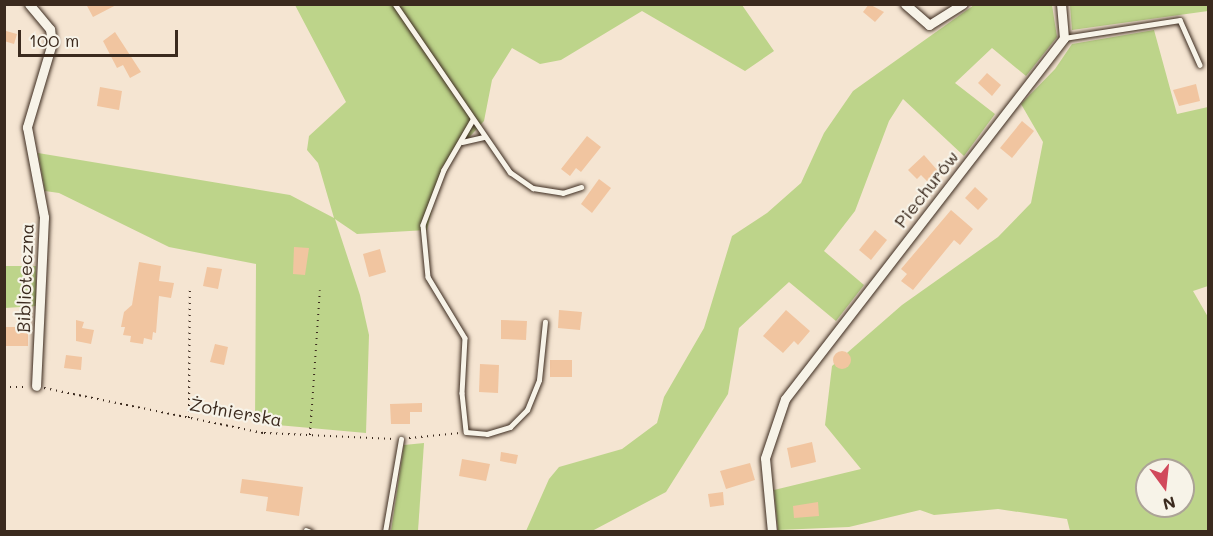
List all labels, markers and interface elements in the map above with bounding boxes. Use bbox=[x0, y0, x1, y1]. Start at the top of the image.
scale bar bbox=[21, 18, 182, 56]
text: 100 m bbox=[29, 28, 79, 52]
street label: Piechurów bbox=[889, 146, 963, 232]
street label: Biblioteczna bbox=[12, 223, 38, 333]
street label: Żołnierska bbox=[188, 393, 284, 431]
north arrow bbox=[1135, 458, 1195, 518]
text: N bbox=[1161, 492, 1178, 516]

